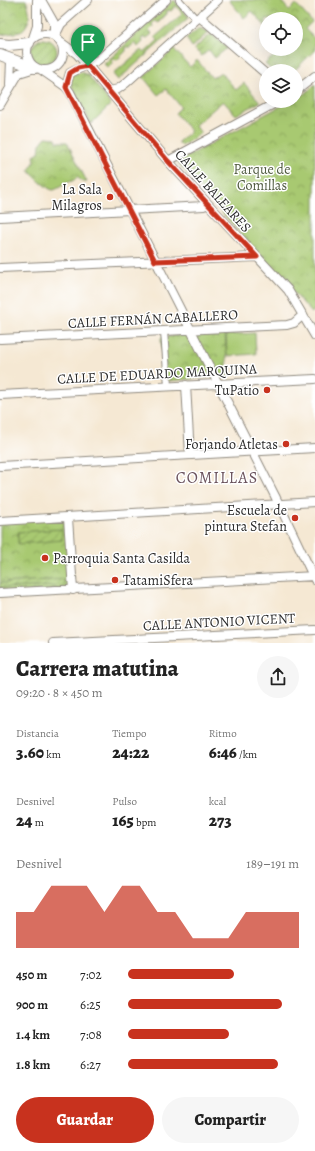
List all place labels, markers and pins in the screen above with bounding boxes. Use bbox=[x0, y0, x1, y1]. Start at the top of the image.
pin bbox=[71, 25, 105, 66]
place label: La Sala Milagros bbox=[52, 180, 102, 215]
marker: La Sala Milagros bbox=[105, 192, 115, 202]
place label: TuPatio bbox=[215, 381, 259, 400]
marker: TuPatio bbox=[262, 385, 272, 395]
place label: Forjando Atletas bbox=[185, 435, 278, 454]
marker: Forjando Atletas bbox=[281, 439, 291, 449]
place label: Escuela de pintura Stefan bbox=[204, 501, 287, 536]
marker: Escuela de pintura Stefan bbox=[290, 513, 300, 523]
place label: Parroquia Santa Casilda bbox=[53, 549, 191, 568]
marker: Parroquia Santa Casilda bbox=[40, 553, 50, 563]
place label: TatamiSfera bbox=[123, 571, 193, 590]
marker: TatamiSfera bbox=[110, 575, 120, 585]

